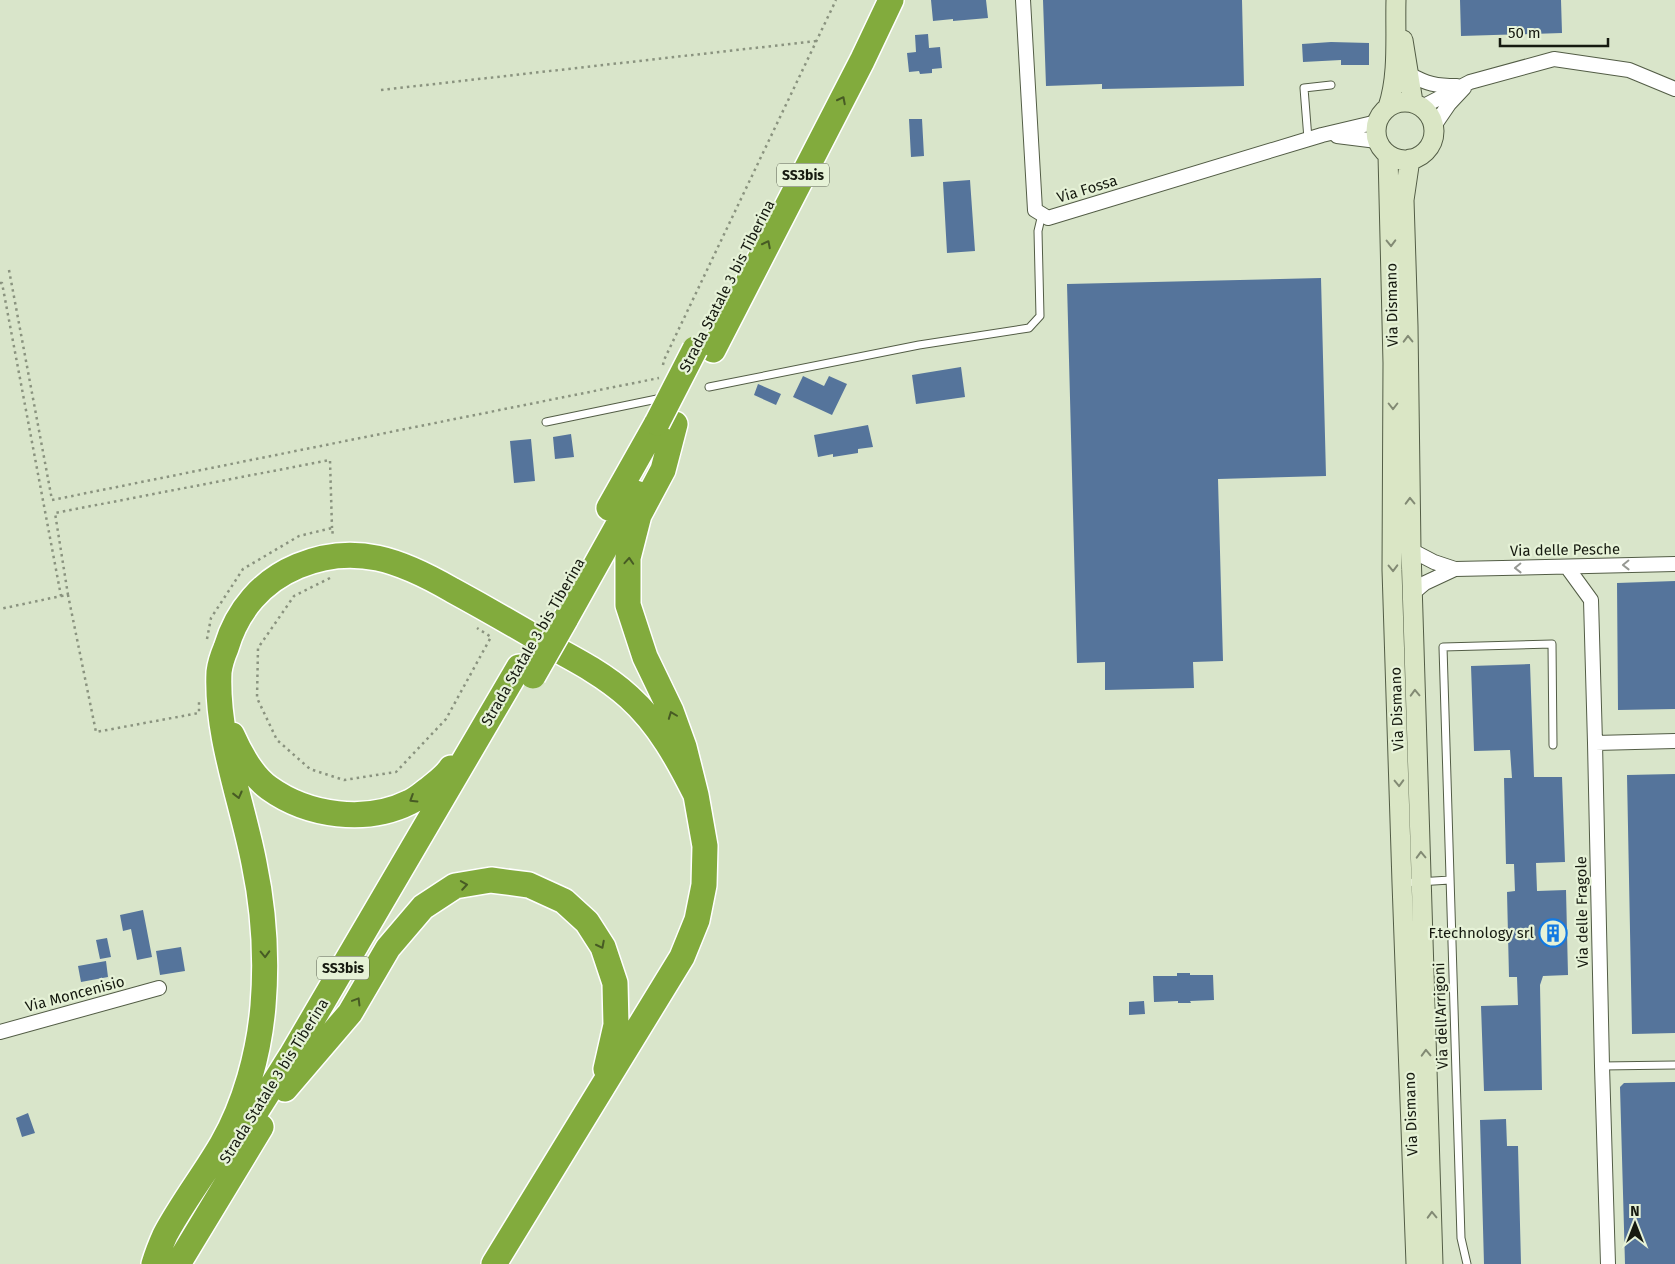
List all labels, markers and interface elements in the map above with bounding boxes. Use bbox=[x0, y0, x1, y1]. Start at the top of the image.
scale bar bbox=[1500, 15, 1608, 47]
text: 50 m bbox=[1508, 24, 1541, 42]
one-way arrow bbox=[836, 96, 846, 105]
road number: SS3bis bbox=[777, 164, 829, 186]
street label: Via Fossa bbox=[1055, 171, 1119, 207]
street label: Strada Statale 3 bis Tiberina bbox=[676, 197, 778, 375]
one-way arrow bbox=[1385, 239, 1396, 247]
one-way arrow bbox=[761, 240, 771, 249]
street label: Via Dismano bbox=[1382, 263, 1402, 347]
one-way arrow bbox=[1403, 334, 1413, 342]
one-way arrow bbox=[1388, 402, 1398, 410]
one-way arrow bbox=[1405, 497, 1415, 504]
street label: Via delle Pesche bbox=[1510, 540, 1620, 560]
street label: Strada Statale 3 bis Tiberina bbox=[477, 555, 589, 729]
one-way arrow bbox=[623, 557, 634, 565]
one-way arrow bbox=[1622, 560, 1630, 571]
one-way arrow bbox=[1514, 563, 1522, 573]
one-way arrow bbox=[1388, 564, 1398, 572]
street label: Via Dismano bbox=[1387, 667, 1407, 751]
one-way arrow bbox=[1410, 689, 1421, 697]
one-way arrow bbox=[668, 711, 678, 720]
one-way arrow bbox=[1394, 780, 1404, 787]
one-way arrow bbox=[232, 790, 243, 799]
one-way arrow bbox=[410, 793, 419, 803]
one-way arrow bbox=[1415, 851, 1426, 859]
street label: Via delle Fragole bbox=[1572, 856, 1592, 968]
one-way arrow bbox=[460, 880, 469, 890]
building icon: F.technology srl bbox=[1538, 918, 1568, 948]
place label: F.technology srl bbox=[1428, 924, 1535, 942]
one-way arrow bbox=[595, 940, 605, 949]
one-way arrow bbox=[260, 950, 271, 958]
road number: SS3bis bbox=[317, 956, 369, 980]
street label: Via dell'Arrigoni bbox=[1430, 962, 1452, 1070]
street label: Via Moncenisio bbox=[23, 972, 127, 1016]
street label: Strada Statale 3 bis Tiberina bbox=[216, 995, 332, 1167]
one-way arrow bbox=[351, 997, 361, 1006]
one-way arrow bbox=[1421, 1049, 1432, 1057]
street label: Via Dismano bbox=[1401, 1072, 1421, 1156]
north arrow bbox=[1610, 1199, 1660, 1249]
text: N bbox=[1630, 1203, 1640, 1220]
one-way arrow bbox=[1426, 1211, 1437, 1219]

